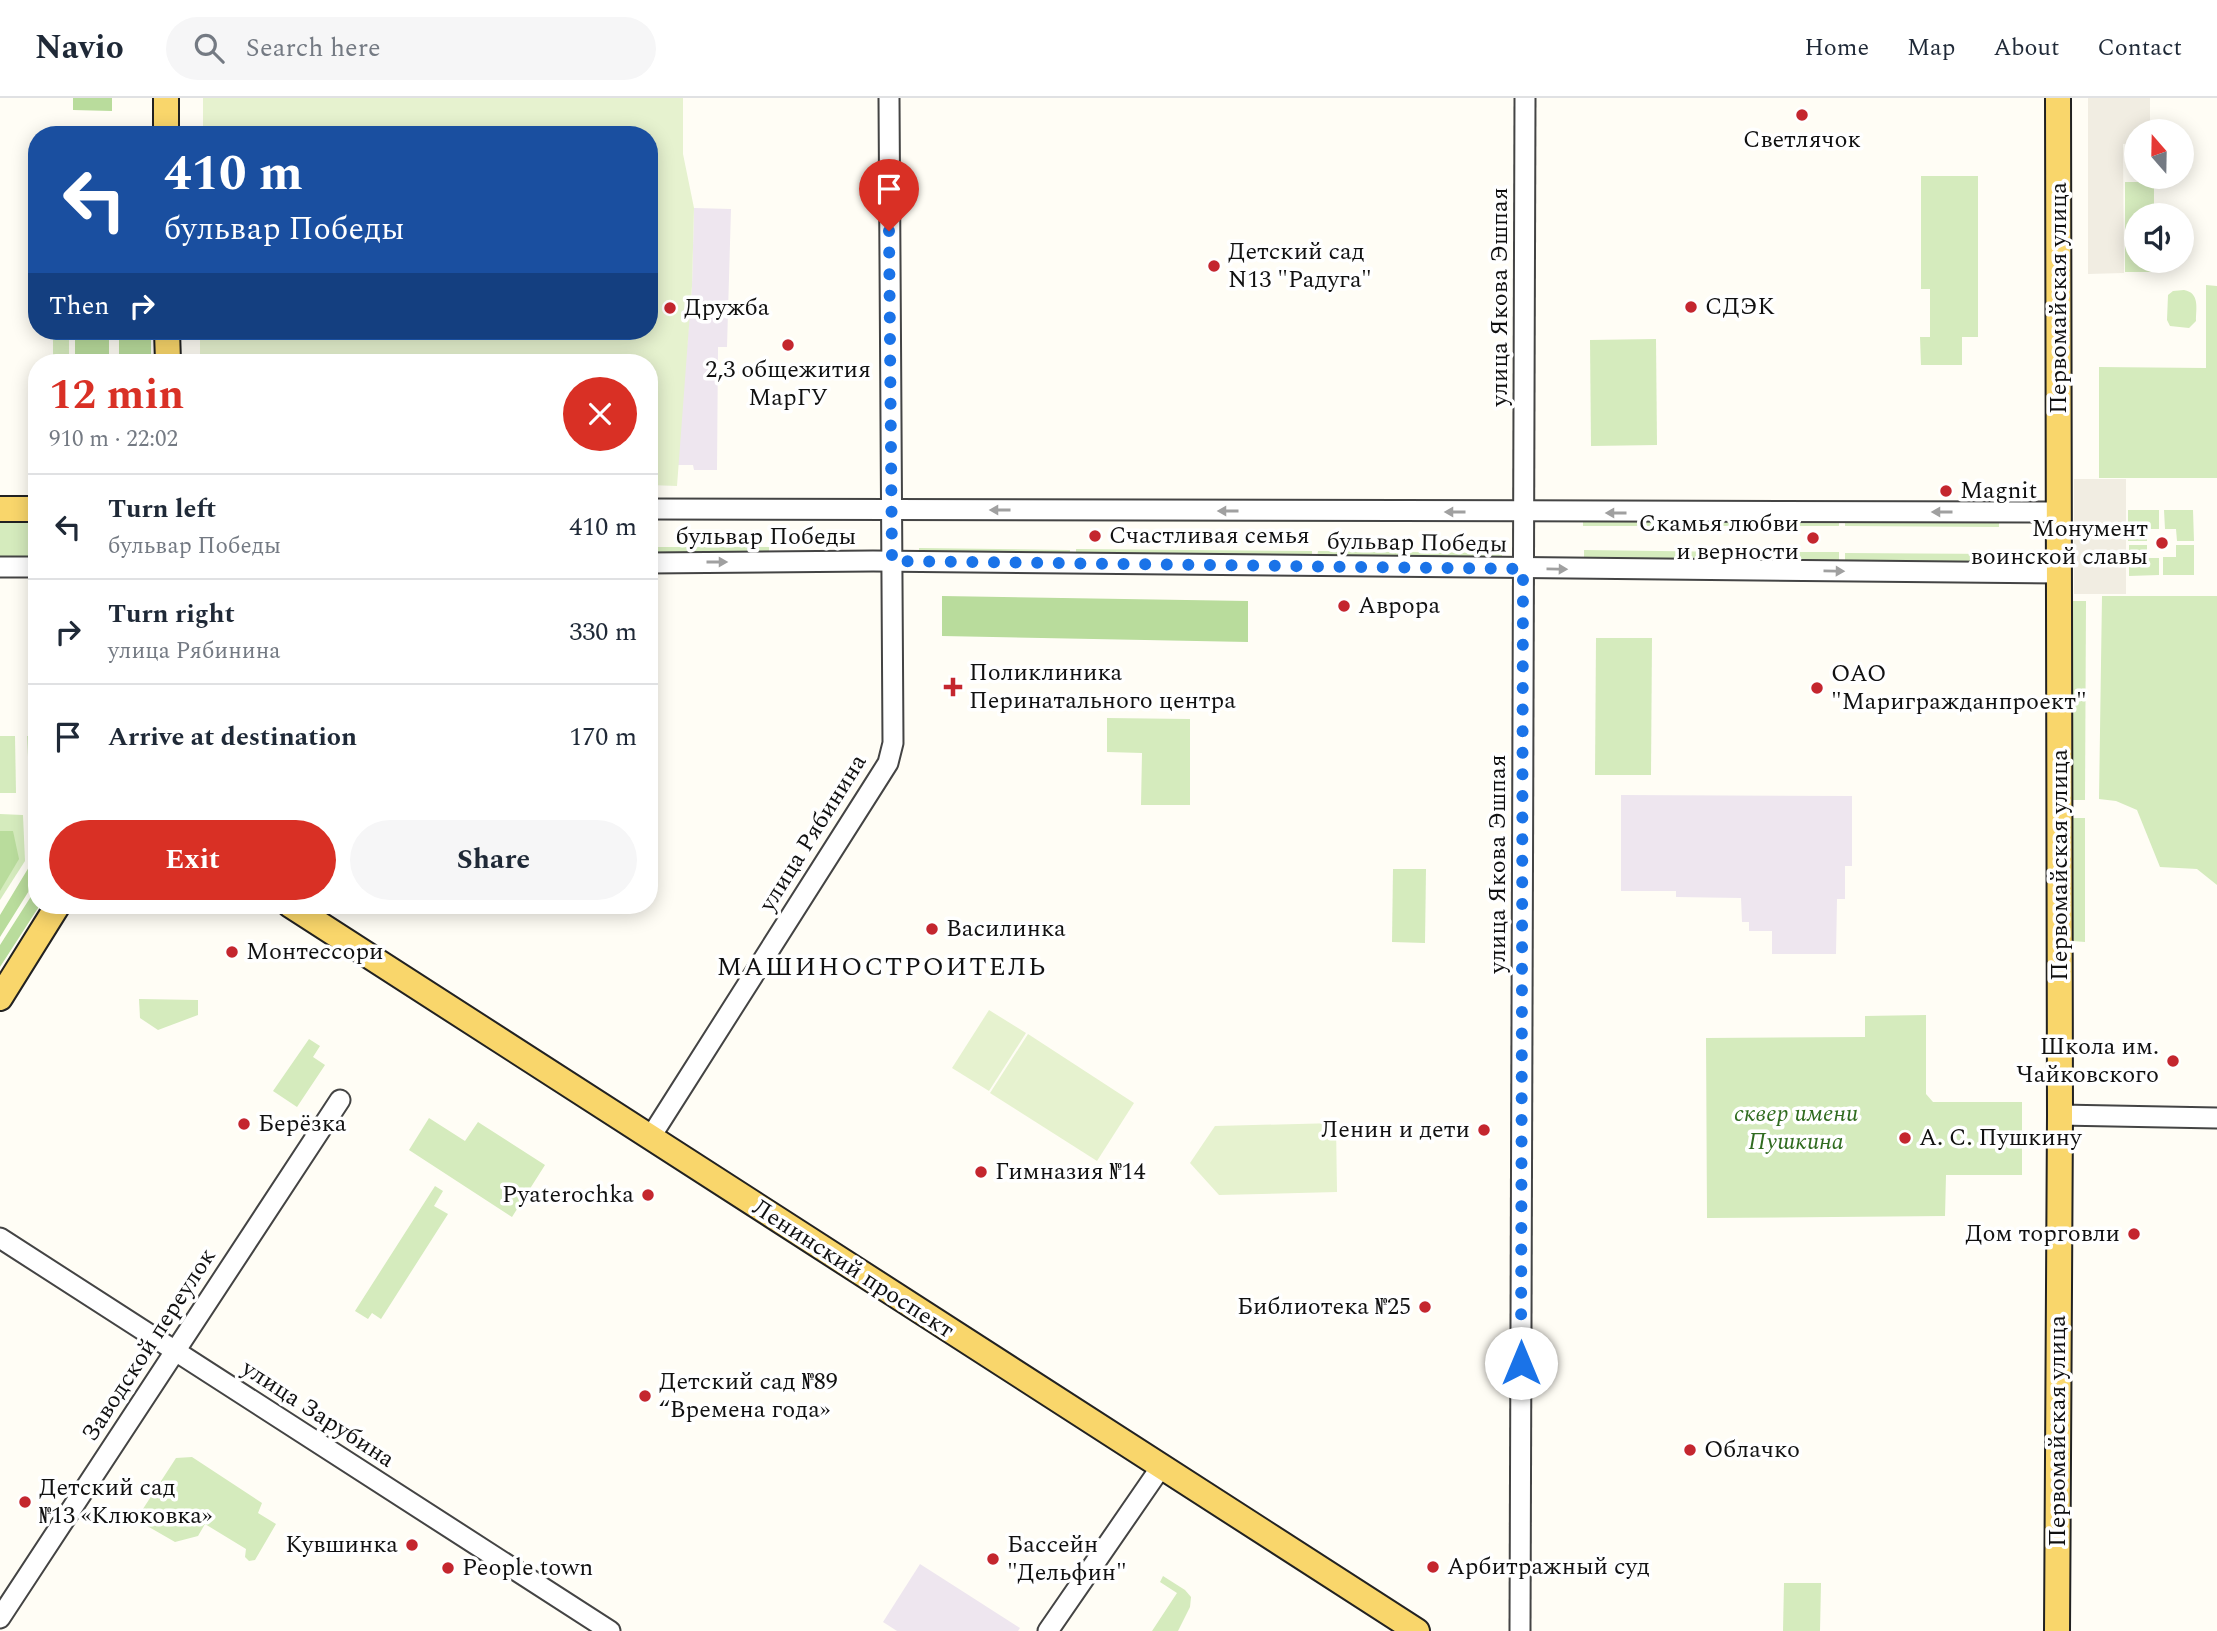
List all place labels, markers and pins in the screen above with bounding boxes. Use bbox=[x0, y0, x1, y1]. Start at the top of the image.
marker: Светлячок bbox=[1794, 107, 1810, 123]
place label: Светлячок bbox=[1743, 122, 1861, 158]
pin bbox=[859, 159, 919, 231]
place label: Детский сад N13 "Радуга" bbox=[1228, 234, 1372, 298]
marker: Детский сад N13 "Радуга" bbox=[1206, 258, 1222, 274]
place label: СДЭК bbox=[1705, 289, 1775, 325]
place label: Дружба bbox=[684, 290, 770, 326]
marker: СДЭК bbox=[1683, 299, 1699, 315]
marker: Дружба bbox=[662, 300, 678, 316]
marker: 2,3 общежития МарГУ bbox=[780, 337, 796, 353]
place label: 2,3 общежития МарГУ bbox=[705, 352, 871, 416]
place label: Magnit bbox=[1960, 473, 2037, 509]
marker: Magnit bbox=[1938, 483, 1954, 499]
place label: Скамья любви и верности bbox=[1639, 506, 1799, 570]
place label: Монумент воинской славы bbox=[1971, 511, 2148, 575]
place label: Счастливая семья bbox=[1109, 518, 1310, 554]
marker: Счастливая семья bbox=[1087, 528, 1103, 544]
marker: Скамья любви и верности bbox=[1805, 530, 1821, 546]
marker: Монумент воинской славы bbox=[2154, 535, 2170, 551]
place label: Аврора bbox=[1358, 588, 1440, 624]
marker: Аврора bbox=[1336, 598, 1352, 614]
place label: Поликлиника Перинатального центра bbox=[969, 655, 1236, 719]
place label: OAO "Маригражданпроект" bbox=[1831, 656, 2087, 720]
marker: Поликлиника Перинатального центра bbox=[943, 677, 963, 697]
marker: OAO "Маригражданпроект" bbox=[1809, 680, 1825, 696]
place label: Василинка bbox=[946, 911, 1066, 947]
marker: Василинка bbox=[924, 921, 940, 937]
place label: Монтессори bbox=[246, 934, 384, 970]
marker: Монтессори bbox=[224, 944, 240, 960]
place label: Школа им. Чайковского bbox=[2016, 1029, 2159, 1093]
marker: Школа им. Чайковского bbox=[2165, 1053, 2181, 1069]
place label: Берёзка bbox=[258, 1106, 347, 1142]
place label: Ленин и дети bbox=[1321, 1112, 1470, 1148]
marker: Берёзка bbox=[236, 1116, 252, 1132]
place label: А. С. Пушкину bbox=[1919, 1120, 2083, 1156]
marker: Ленин и дети bbox=[1476, 1122, 1492, 1138]
marker: А. С. Пушкину bbox=[1897, 1130, 1913, 1146]
place label: Гимназия №14 bbox=[995, 1154, 1146, 1190]
marker: Гимназия №14 bbox=[973, 1164, 989, 1180]
place label: Pyaterochka bbox=[502, 1177, 634, 1213]
marker: Pyaterochka bbox=[640, 1187, 656, 1203]
place label: Дом торговли bbox=[1965, 1216, 2120, 1252]
marker: Дом торговли bbox=[2126, 1226, 2142, 1242]
place label: Библиотека №25 bbox=[1237, 1289, 1411, 1325]
marker: Библиотека №25 bbox=[1417, 1299, 1433, 1315]
place label: Детский сад №89 “Времена года» bbox=[659, 1364, 838, 1428]
marker: Детский сад №89 “Времена года» bbox=[637, 1388, 653, 1404]
place label: Облачко bbox=[1704, 1432, 1800, 1468]
marker: Облачко bbox=[1682, 1442, 1698, 1458]
place label: Детский сад №13 «Клюковка» bbox=[39, 1470, 212, 1534]
marker: Детский сад №13 «Клюковка» bbox=[17, 1494, 33, 1510]
place label: Кувшинка bbox=[285, 1527, 398, 1563]
place label: Бассейн "Дельфин" bbox=[1007, 1527, 1127, 1591]
marker: Кувшинка bbox=[404, 1537, 420, 1553]
place label: Арбитражный суд bbox=[1447, 1549, 1650, 1585]
place label: People town bbox=[462, 1550, 593, 1586]
marker: Бассейн "Дельфин" bbox=[985, 1551, 1001, 1567]
marker: Арбитражный суд bbox=[1425, 1559, 1441, 1575]
marker: People town bbox=[440, 1560, 456, 1576]

